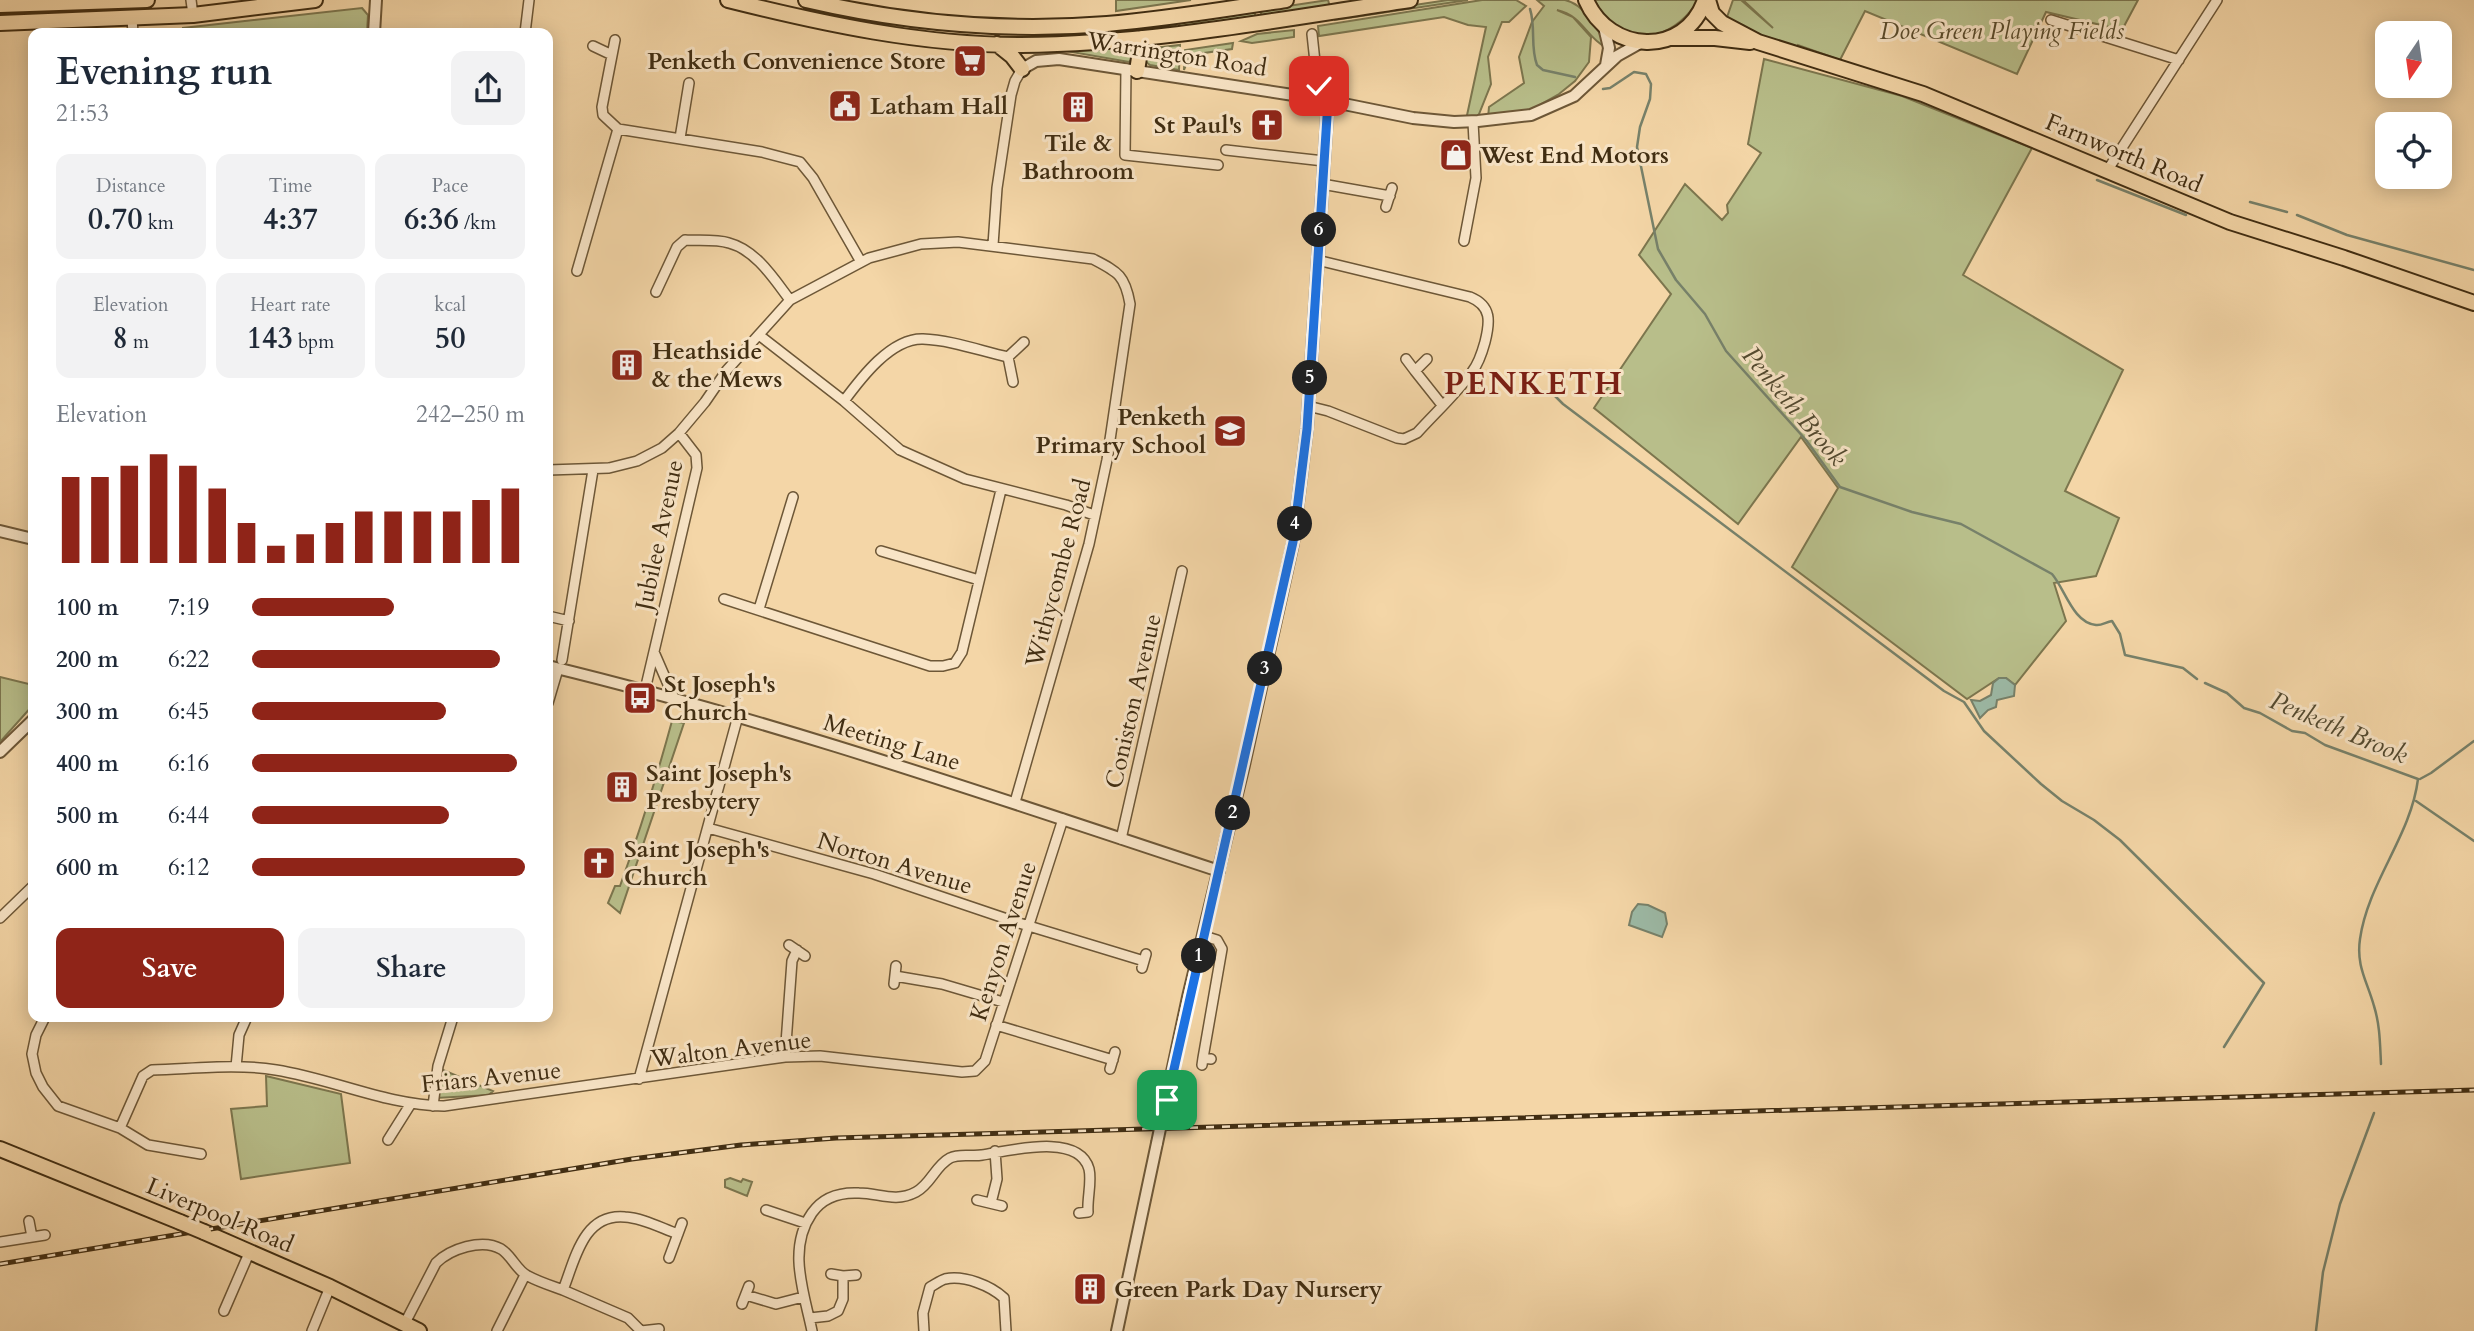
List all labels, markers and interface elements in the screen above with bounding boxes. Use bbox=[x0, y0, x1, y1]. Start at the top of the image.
park label: Doe Green Playing Fields bbox=[1880, 15, 2124, 48]
north arrow bbox=[2375, 21, 2452, 98]
map controls bbox=[2375, 21, 2452, 189]
street label: Warrington Road bbox=[1084, 24, 1269, 85]
supermarket icon: Penketh Convenience Store bbox=[951, 42, 989, 80]
place label: Penketh Convenience Store bbox=[647, 45, 946, 78]
text: Evening run bbox=[56, 46, 272, 98]
button: share bbox=[451, 51, 525, 125]
pin bbox=[1289, 56, 1349, 116]
icon: check bbox=[1300, 67, 1338, 105]
public building icon: Latham Hall bbox=[826, 87, 864, 125]
building icon: Tile & Bathroom bbox=[1059, 88, 1097, 126]
place label: Latham Hall bbox=[870, 90, 1008, 123]
text: 21:53 bbox=[56, 98, 109, 129]
church icon: St Paul's bbox=[1248, 106, 1286, 144]
street label: Farnworth Road bbox=[2040, 106, 2207, 201]
place label: St Paul's bbox=[1154, 109, 1242, 142]
button: locate bbox=[2375, 112, 2452, 189]
place label: Tile & Bathroom bbox=[1022, 127, 1135, 188]
shop icon: West End Motors bbox=[1437, 136, 1475, 174]
place label: West End Motors bbox=[1479, 139, 1669, 172]
text: Distance bbox=[96, 173, 166, 199]
text: Time bbox=[269, 173, 312, 199]
text: Pace bbox=[432, 173, 469, 199]
text: 0.70 bbox=[88, 199, 143, 240]
text: 4:37 bbox=[263, 199, 318, 240]
text: 6:36 bbox=[404, 199, 459, 240]
text: km bbox=[143, 210, 174, 236]
text: /km bbox=[459, 210, 496, 236]
pin: 6 bbox=[1302, 212, 1336, 247]
text: 6 bbox=[1314, 216, 1323, 242]
text: Elevation bbox=[93, 292, 169, 318]
text: Heart rate bbox=[250, 292, 331, 318]
text: kcal bbox=[434, 292, 466, 318]
text: 8 bbox=[113, 318, 128, 359]
text: 143 bbox=[247, 318, 293, 359]
text: 50 bbox=[435, 318, 466, 359]
text: m bbox=[128, 329, 149, 355]
text: bpm bbox=[293, 329, 334, 355]
place label: Heathside & the Mews bbox=[652, 335, 782, 396]
water label: Penketh Brook bbox=[1734, 339, 1855, 474]
building icon: Heathside & the Mews bbox=[608, 346, 646, 384]
pin: 5 bbox=[1292, 360, 1328, 396]
district label: PENKETH bbox=[1444, 362, 1624, 406]
text: 5 bbox=[1305, 364, 1314, 390]
text: Elevation bbox=[56, 399, 147, 430]
text: 242–250 m bbox=[416, 399, 525, 430]
place label: Penketh Primary School bbox=[1035, 401, 1206, 462]
school or university icon: Penketh Primary School bbox=[1211, 412, 1249, 450]
street label: Jubilee Avenue bbox=[627, 457, 692, 616]
street label: Withycombe Road bbox=[1017, 475, 1100, 672]
pin: 4 bbox=[1278, 506, 1312, 542]
text: 4 bbox=[1290, 510, 1299, 536]
text: 100 m bbox=[56, 592, 119, 623]
text: 7:19 bbox=[168, 592, 209, 623]
street label: Coniston Avenue bbox=[1097, 611, 1170, 792]
text: 200 m bbox=[56, 644, 119, 675]
text: 6:22 bbox=[168, 644, 209, 675]
pin: 3 bbox=[1248, 652, 1282, 686]
text: 3 bbox=[1260, 655, 1269, 681]
place label: St Joseph's Church bbox=[664, 668, 776, 729]
bus stop icon: St Joseph's Church bbox=[621, 679, 659, 717]
water label: Penketh Brook bbox=[2264, 683, 2413, 772]
text: 300 m bbox=[56, 696, 119, 727]
text: 6:45 bbox=[168, 696, 209, 727]
street label: Meeting Lane bbox=[819, 706, 964, 779]
text: 400 m bbox=[56, 748, 119, 779]
text: 6:16 bbox=[168, 748, 209, 779]
place label: Saint Joseph's Presbytery bbox=[646, 757, 792, 818]
building icon: Saint Joseph's Presbytery bbox=[603, 768, 641, 806]
pin: 2 bbox=[1216, 796, 1250, 830]
text: 2 bbox=[1228, 799, 1237, 825]
text: 500 m bbox=[56, 800, 119, 831]
text: 6:44 bbox=[168, 800, 209, 831]
street label: Norton Avenue bbox=[813, 824, 977, 903]
place label: Saint Joseph's Church bbox=[624, 833, 770, 894]
church icon: Saint Joseph's Church bbox=[580, 844, 618, 882]
text: 600 m bbox=[56, 852, 119, 883]
text: 6:12 bbox=[168, 852, 209, 883]
street label: Kenyon Avenue bbox=[962, 857, 1045, 1025]
button: Save bbox=[56, 928, 284, 1008]
button: Share bbox=[298, 928, 525, 1008]
pin: 1 bbox=[1182, 939, 1216, 974]
text: 1 bbox=[1194, 942, 1203, 968]
street label: Walton Avenue bbox=[648, 1023, 813, 1076]
street label: Friars Avenue bbox=[419, 1054, 563, 1101]
pin bbox=[1137, 1070, 1197, 1130]
icon: arrive bbox=[1148, 1081, 1186, 1119]
street label: Liverpool Road bbox=[141, 1170, 299, 1261]
building icon: Green Park Day Nursery bbox=[1071, 1270, 1109, 1308]
place label: Green Park Day Nursery bbox=[1114, 1273, 1383, 1306]

